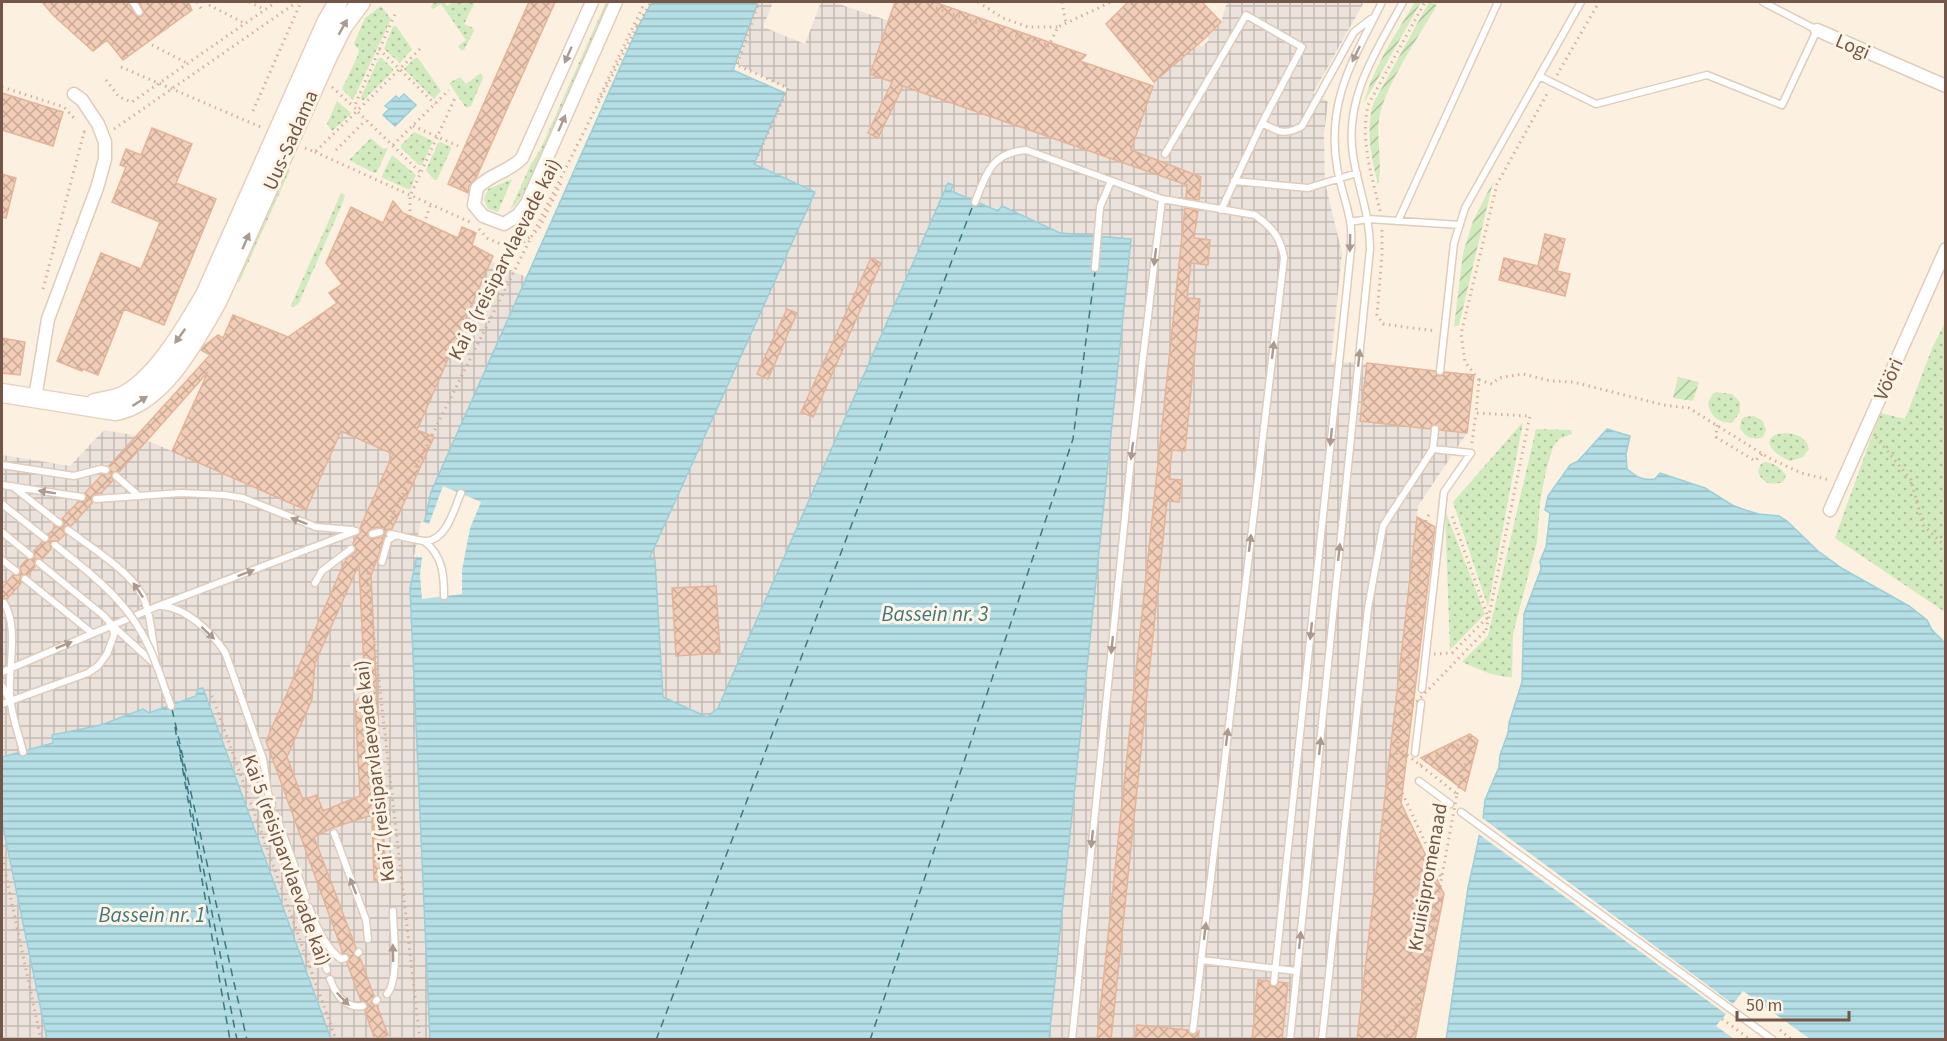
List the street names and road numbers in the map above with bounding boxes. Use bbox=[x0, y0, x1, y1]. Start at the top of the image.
street label: Logi bbox=[1831, 27, 1874, 67]
street label: Uus-Sadama bbox=[256, 86, 325, 195]
street label: Kai 8 (reisiparvlaevade kai) bbox=[442, 154, 568, 365]
street label: Vööri bbox=[1867, 354, 1911, 405]
street label: Kai 7 (reisiparvlaevade kai) bbox=[347, 658, 402, 883]
street label: Kai 5 (reisiparvlaevade kai) bbox=[235, 751, 337, 970]
street label: Kruiisipromenaad bbox=[1401, 801, 1455, 953]

